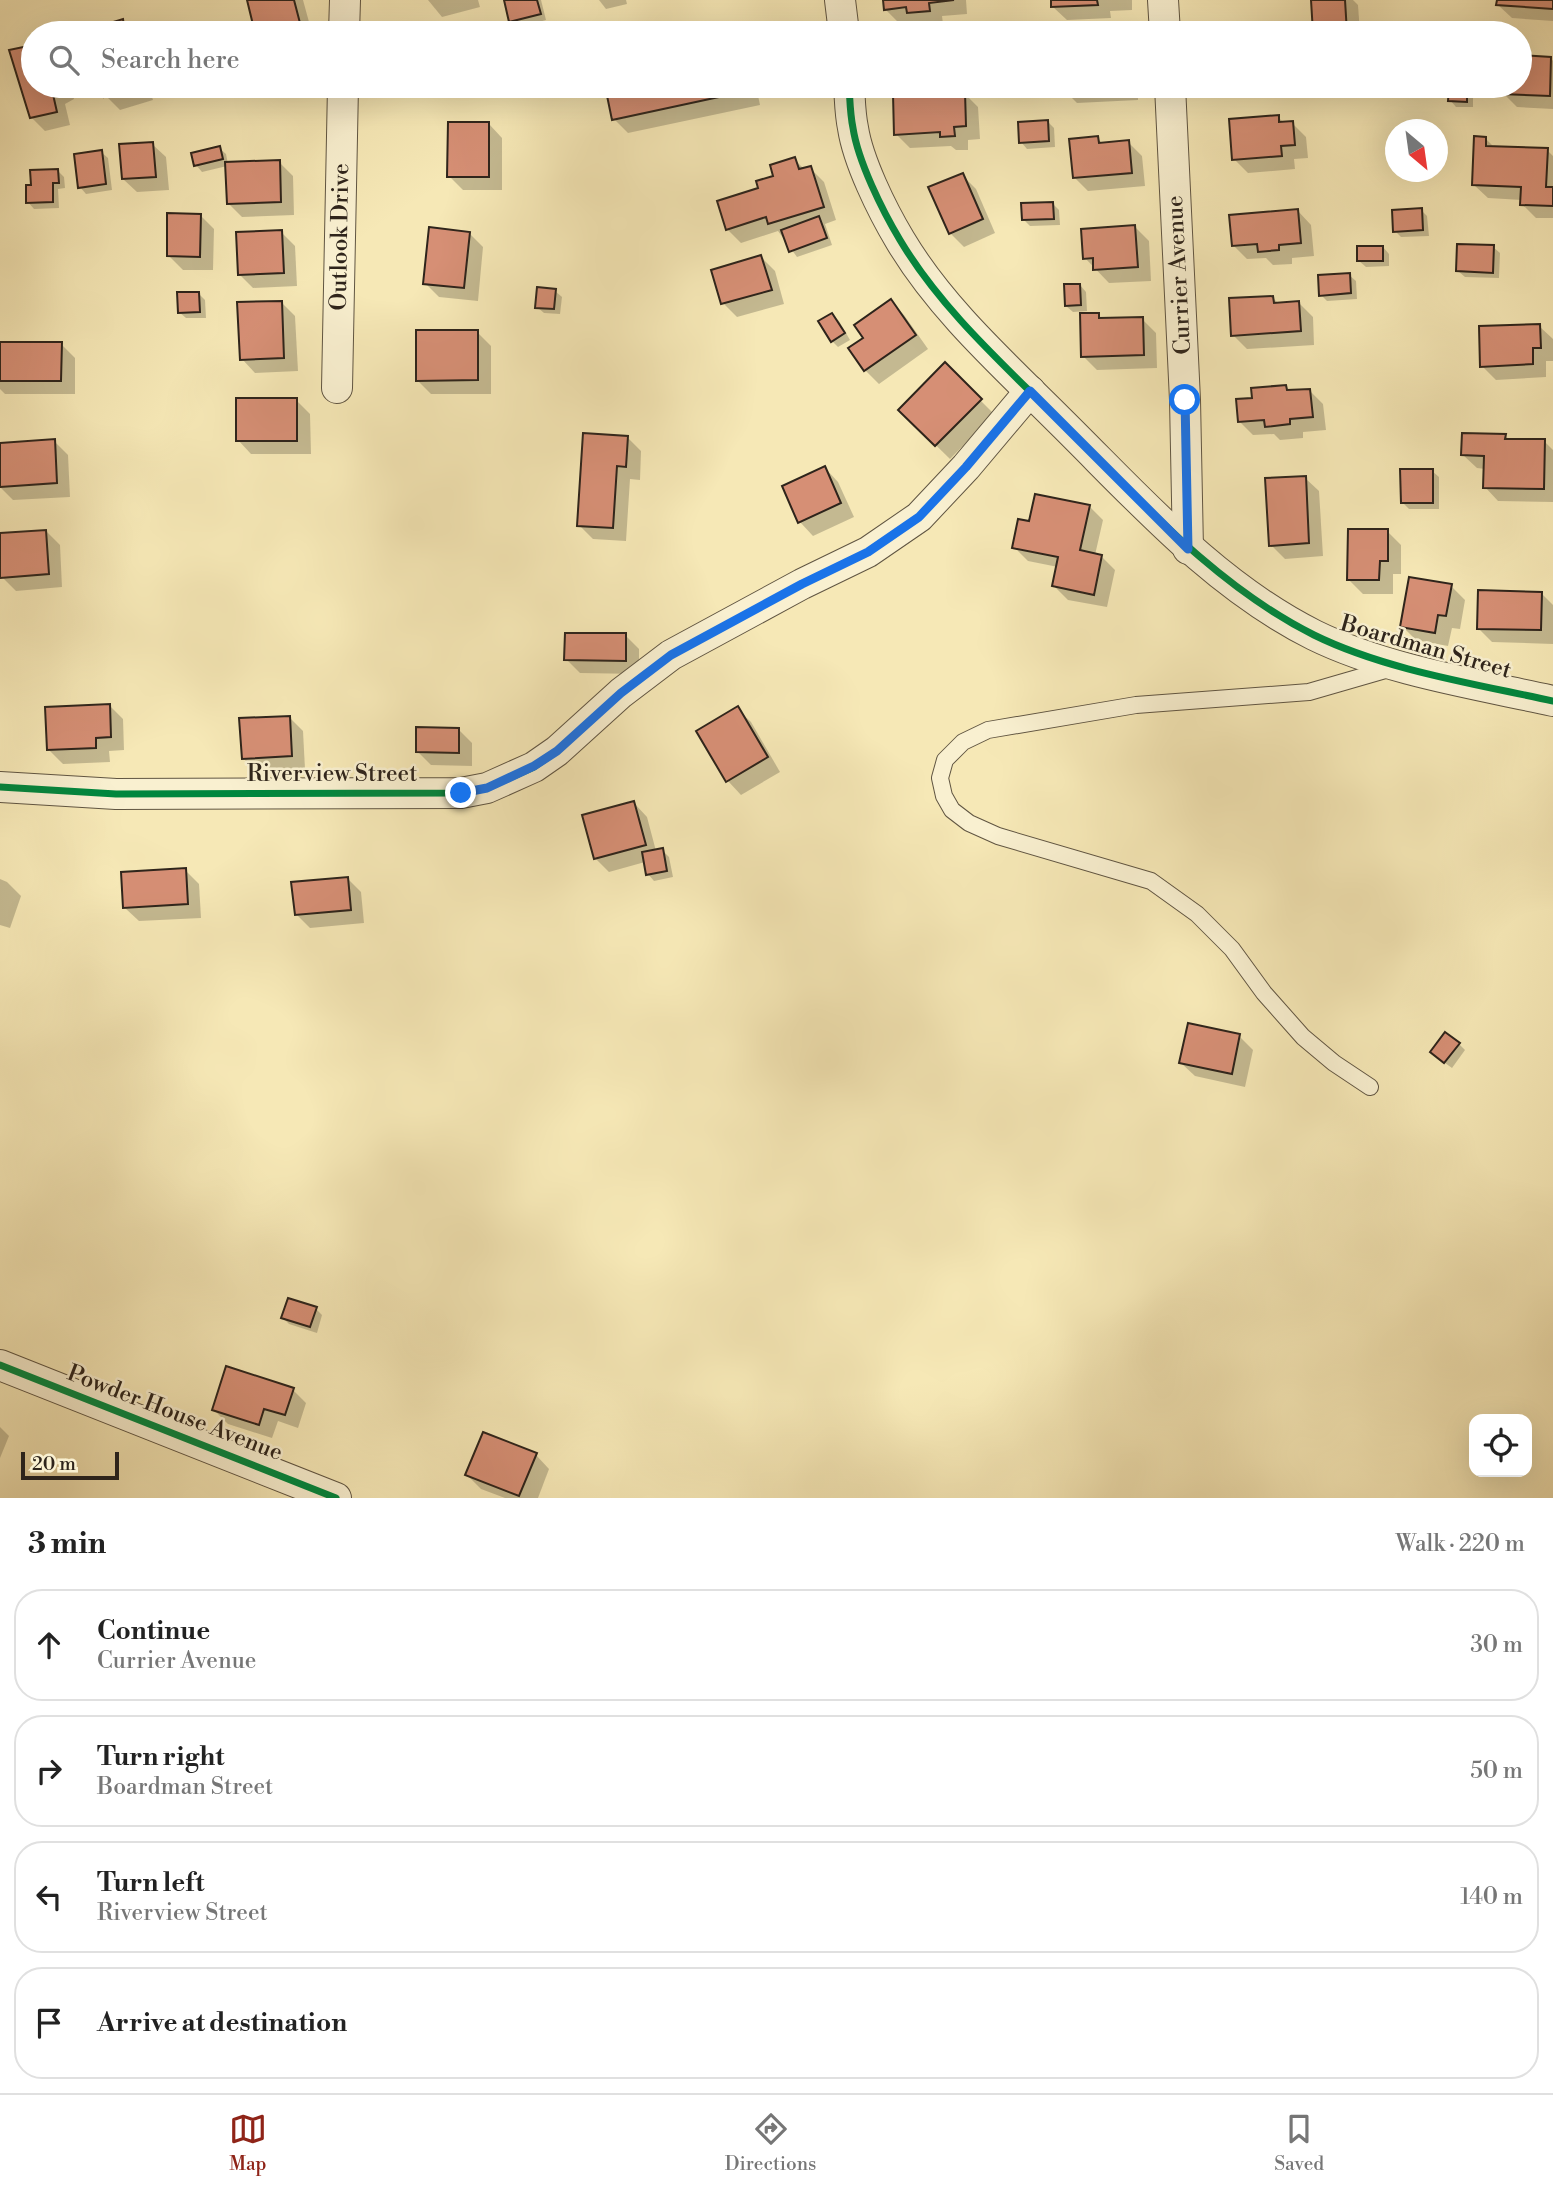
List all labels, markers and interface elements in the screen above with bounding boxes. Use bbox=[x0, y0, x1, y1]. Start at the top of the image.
search box bbox=[21, 21, 1532, 98]
icon: search bbox=[45, 41, 83, 79]
text: Search here bbox=[101, 44, 240, 76]
north arrow bbox=[1385, 119, 1448, 182]
street label: Outlook Drive bbox=[325, 163, 355, 311]
street label: Currier Avenue bbox=[1161, 195, 1197, 355]
route start bbox=[1169, 384, 1200, 415]
street label: Boardman Street bbox=[1336, 609, 1515, 685]
street label: Riverview Street bbox=[247, 760, 417, 788]
route end bbox=[445, 777, 476, 808]
street label: Powder House Avenue bbox=[63, 1359, 287, 1467]
map controls bbox=[1469, 1414, 1532, 1477]
button: locate bbox=[1469, 1414, 1532, 1477]
scale bar bbox=[21, 1449, 119, 1481]
text: 20 m bbox=[32, 1452, 76, 1476]
text: 3 min bbox=[28, 1525, 106, 1563]
text: Walk · 220 m bbox=[1396, 1530, 1525, 1558]
text: Continue bbox=[97, 1615, 210, 1647]
icon: ahead bbox=[30, 1626, 68, 1664]
text: 30 m bbox=[1470, 1631, 1523, 1659]
text: Currier Avenue bbox=[97, 1647, 256, 1675]
text: Turn right bbox=[97, 1741, 225, 1773]
icon: right bbox=[30, 1752, 68, 1790]
text: 50 m bbox=[1470, 1757, 1523, 1785]
text: Boardman Street bbox=[97, 1773, 273, 1801]
text: Turn left bbox=[97, 1867, 205, 1899]
icon: left bbox=[30, 1878, 68, 1916]
text: 140 m bbox=[1460, 1883, 1523, 1911]
text: Riverview Street bbox=[97, 1899, 268, 1927]
icon: arrive bbox=[30, 2004, 68, 2042]
text: Arrive at destination bbox=[97, 2007, 347, 2039]
tab: Map bbox=[229, 2110, 267, 2176]
tab: Directions bbox=[725, 2110, 816, 2176]
tab: Saved bbox=[1274, 2110, 1324, 2176]

